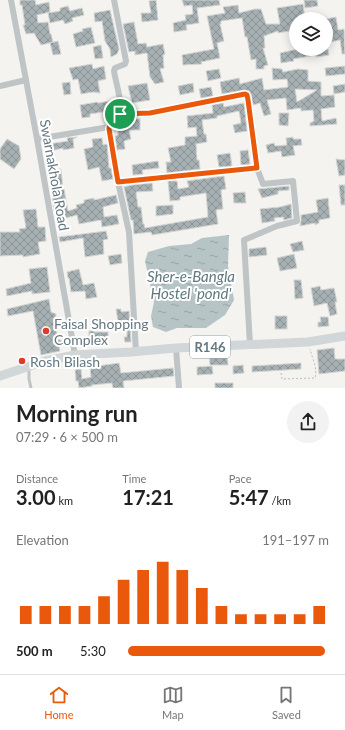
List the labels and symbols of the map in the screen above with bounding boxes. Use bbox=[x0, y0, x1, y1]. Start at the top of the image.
pin bbox=[103, 97, 137, 131]
street label: Swarnakhola Road bbox=[37, 118, 73, 232]
water label: Sher-e-Bangla Hostel 'pond' bbox=[147, 267, 235, 302]
place label: Faisal Shopping Complex bbox=[54, 315, 149, 348]
marker: Faisal Shopping Complex bbox=[41, 326, 51, 336]
road number: R146 bbox=[190, 336, 230, 358]
place label: Rosh Bilash bbox=[30, 353, 100, 370]
marker: Rosh Bilash bbox=[17, 356, 27, 366]

